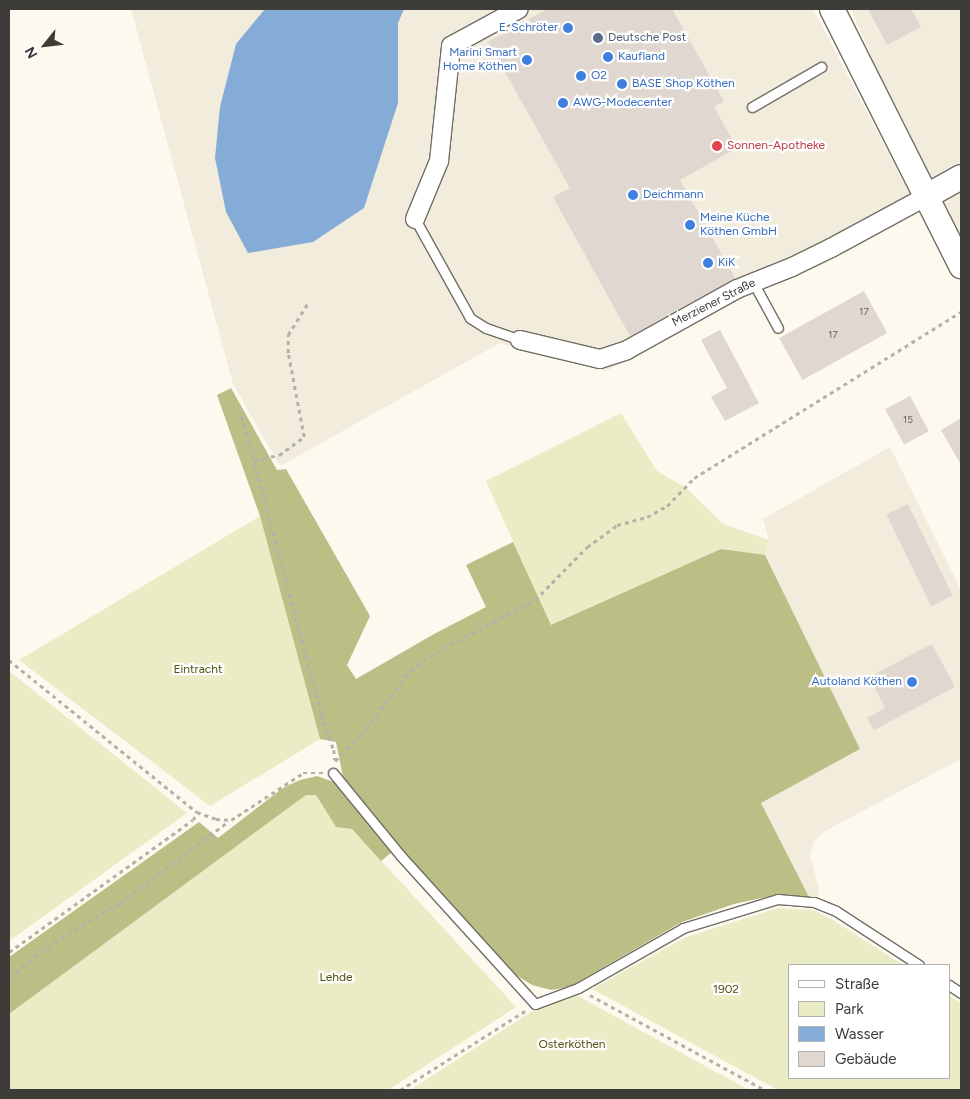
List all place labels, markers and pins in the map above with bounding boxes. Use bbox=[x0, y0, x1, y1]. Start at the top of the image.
place label: E. Schröter bbox=[499, 21, 558, 35]
marker: E. Schröter bbox=[562, 22, 574, 34]
place label: Deutsche Post bbox=[608, 31, 686, 45]
marker: Deutsche Post bbox=[592, 32, 604, 44]
place label: Marini Smart Home Köthen bbox=[443, 46, 517, 74]
place label: Kaufland bbox=[618, 50, 665, 64]
marker: Kaufland bbox=[602, 51, 614, 63]
marker: Marini Smart Home Köthen bbox=[521, 54, 533, 66]
place label: O2 bbox=[591, 69, 607, 83]
marker: O2 bbox=[575, 70, 587, 82]
place label: BASE Shop Köthen bbox=[632, 77, 735, 91]
marker: BASE Shop Köthen bbox=[616, 78, 628, 90]
place label: AWG-Modecenter bbox=[573, 96, 672, 110]
marker: AWG-Modecenter bbox=[557, 97, 569, 109]
place label: Sonnen-Apotheke bbox=[727, 139, 825, 153]
marker: Sonnen-Apotheke bbox=[711, 140, 723, 152]
place label: Deichmann bbox=[643, 188, 704, 202]
marker: Deichmann bbox=[627, 189, 639, 201]
place label: Meine Küche Köthen GmbH bbox=[700, 211, 777, 239]
marker: Meine Küche Köthen GmbH bbox=[684, 219, 696, 231]
place label: KiK bbox=[718, 256, 735, 270]
marker: KiK bbox=[702, 257, 714, 269]
place label: Autoland Köthen bbox=[812, 675, 902, 689]
marker: Autoland Köthen bbox=[906, 676, 918, 688]

